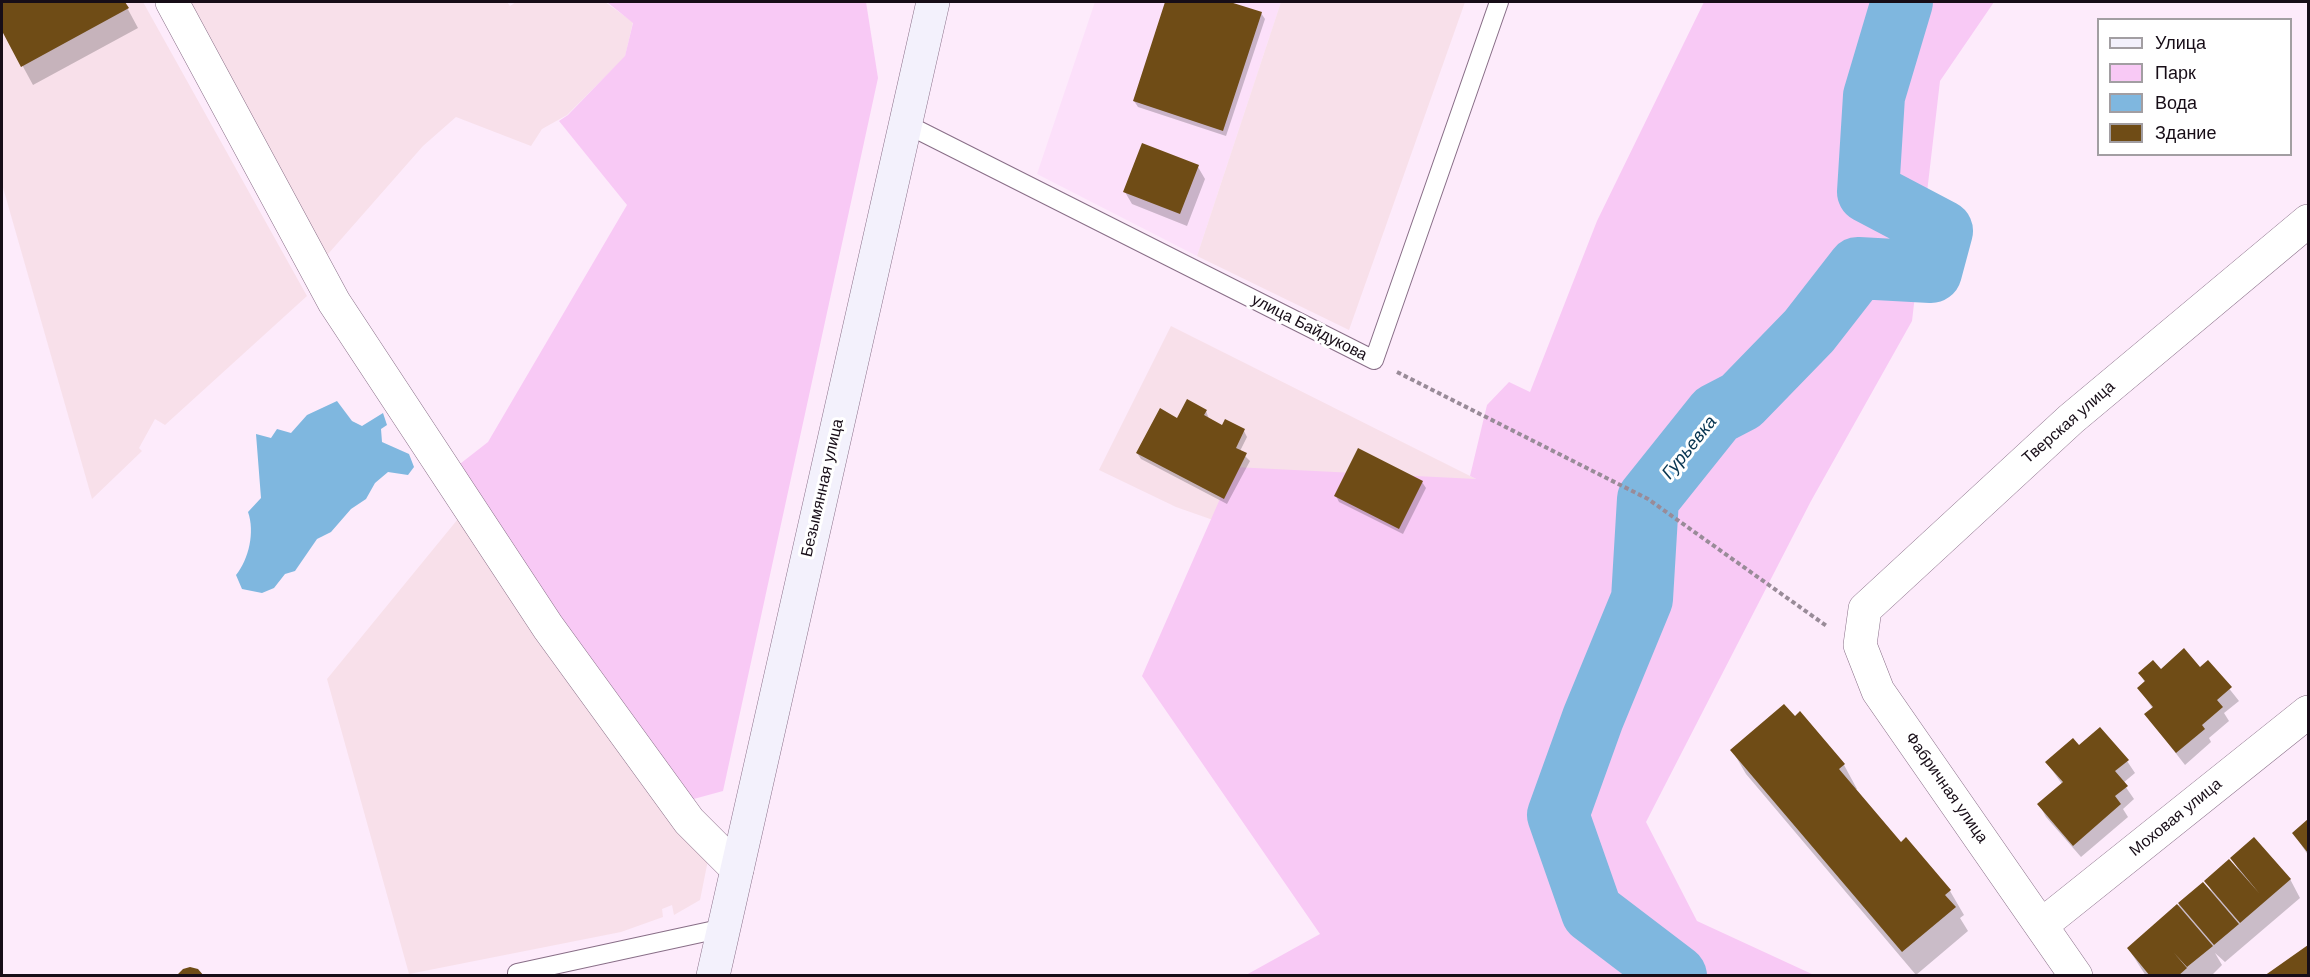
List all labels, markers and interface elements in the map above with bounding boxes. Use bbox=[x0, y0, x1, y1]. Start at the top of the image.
legend bbox=[2097, 18, 2292, 156]
text: Улица bbox=[2155, 31, 2206, 55]
text: Парк bbox=[2155, 61, 2196, 85]
text: Вода bbox=[2155, 91, 2197, 115]
text: Здание bbox=[2155, 121, 2216, 145]
street label: улица Байдукова bbox=[1248, 291, 1370, 365]
street label: Тверская улица bbox=[2019, 378, 2119, 468]
water label: Гурьевка bbox=[1658, 412, 1722, 484]
street label: Безымянная улица bbox=[798, 417, 848, 559]
street label: Фабричная улица bbox=[1901, 729, 1991, 847]
street label: Моховая улица bbox=[2126, 775, 2226, 861]

